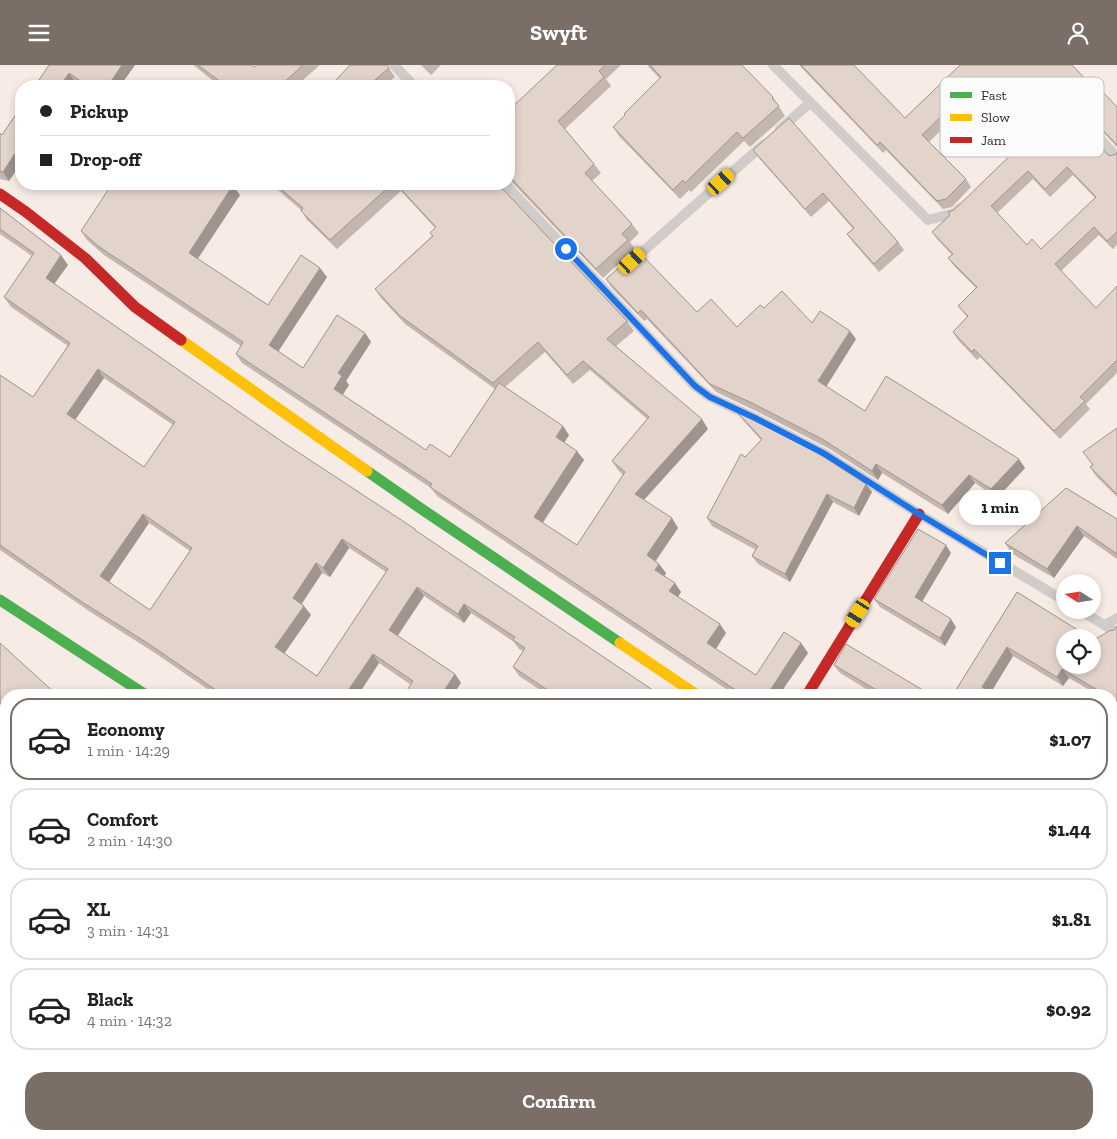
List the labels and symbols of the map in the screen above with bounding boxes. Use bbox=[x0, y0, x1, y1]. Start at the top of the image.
legend bbox=[940, 77, 1104, 157]
text: Fast bbox=[981, 87, 1008, 104]
text: Slow bbox=[981, 109, 1010, 126]
text: Jam bbox=[981, 132, 1006, 149]
car bbox=[704, 166, 737, 198]
route start bbox=[555, 238, 577, 260]
car bbox=[615, 245, 648, 277]
callout: 1 min bbox=[959, 491, 1041, 525]
route end bbox=[989, 552, 1011, 574]
north arrow bbox=[1056, 574, 1101, 619]
car bbox=[843, 596, 872, 630]

